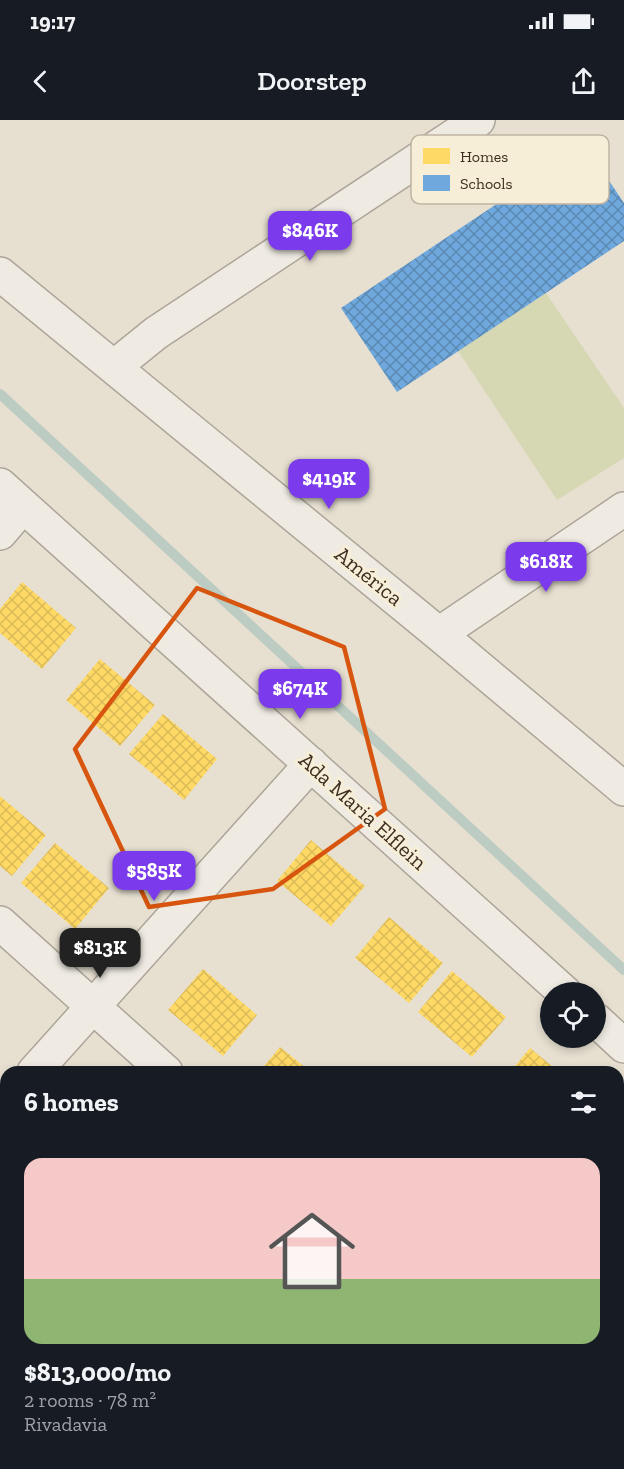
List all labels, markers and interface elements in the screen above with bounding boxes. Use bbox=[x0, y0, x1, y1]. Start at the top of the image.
text: 19:17 bbox=[30, 8, 75, 35]
icon: back bbox=[24, 65, 57, 98]
text: Doorstep bbox=[257, 65, 367, 97]
icon: share bbox=[567, 65, 600, 98]
legend bbox=[411, 135, 609, 204]
text: Homes bbox=[460, 147, 508, 166]
text: Schools bbox=[460, 174, 513, 193]
pin: $846K bbox=[268, 211, 352, 262]
text: $846K bbox=[282, 218, 338, 242]
pin: $419K bbox=[287, 459, 371, 510]
text: $419K bbox=[302, 466, 356, 490]
street label: América bbox=[330, 540, 409, 612]
pin: $618K bbox=[504, 542, 588, 593]
text: $618K bbox=[520, 549, 572, 573]
pin: $674K bbox=[258, 669, 342, 720]
text: $674K bbox=[273, 676, 327, 700]
street label: Ada Maria Elflein bbox=[293, 746, 433, 876]
pin: $585K bbox=[112, 851, 196, 902]
text: $585K bbox=[127, 858, 181, 882]
pin: $813K bbox=[58, 928, 142, 979]
text: $813K bbox=[74, 935, 126, 959]
map controls bbox=[540, 982, 606, 1048]
button: locate bbox=[540, 982, 606, 1048]
text: 6 homes bbox=[24, 1086, 119, 1118]
icon: filters bbox=[567, 1086, 600, 1119]
icon: home bbox=[258, 1197, 366, 1305]
text: $813,000/mo bbox=[24, 1356, 171, 1388]
text: 2 rooms · 78 m² bbox=[24, 1388, 156, 1412]
text: Rivadavia bbox=[24, 1412, 107, 1436]

